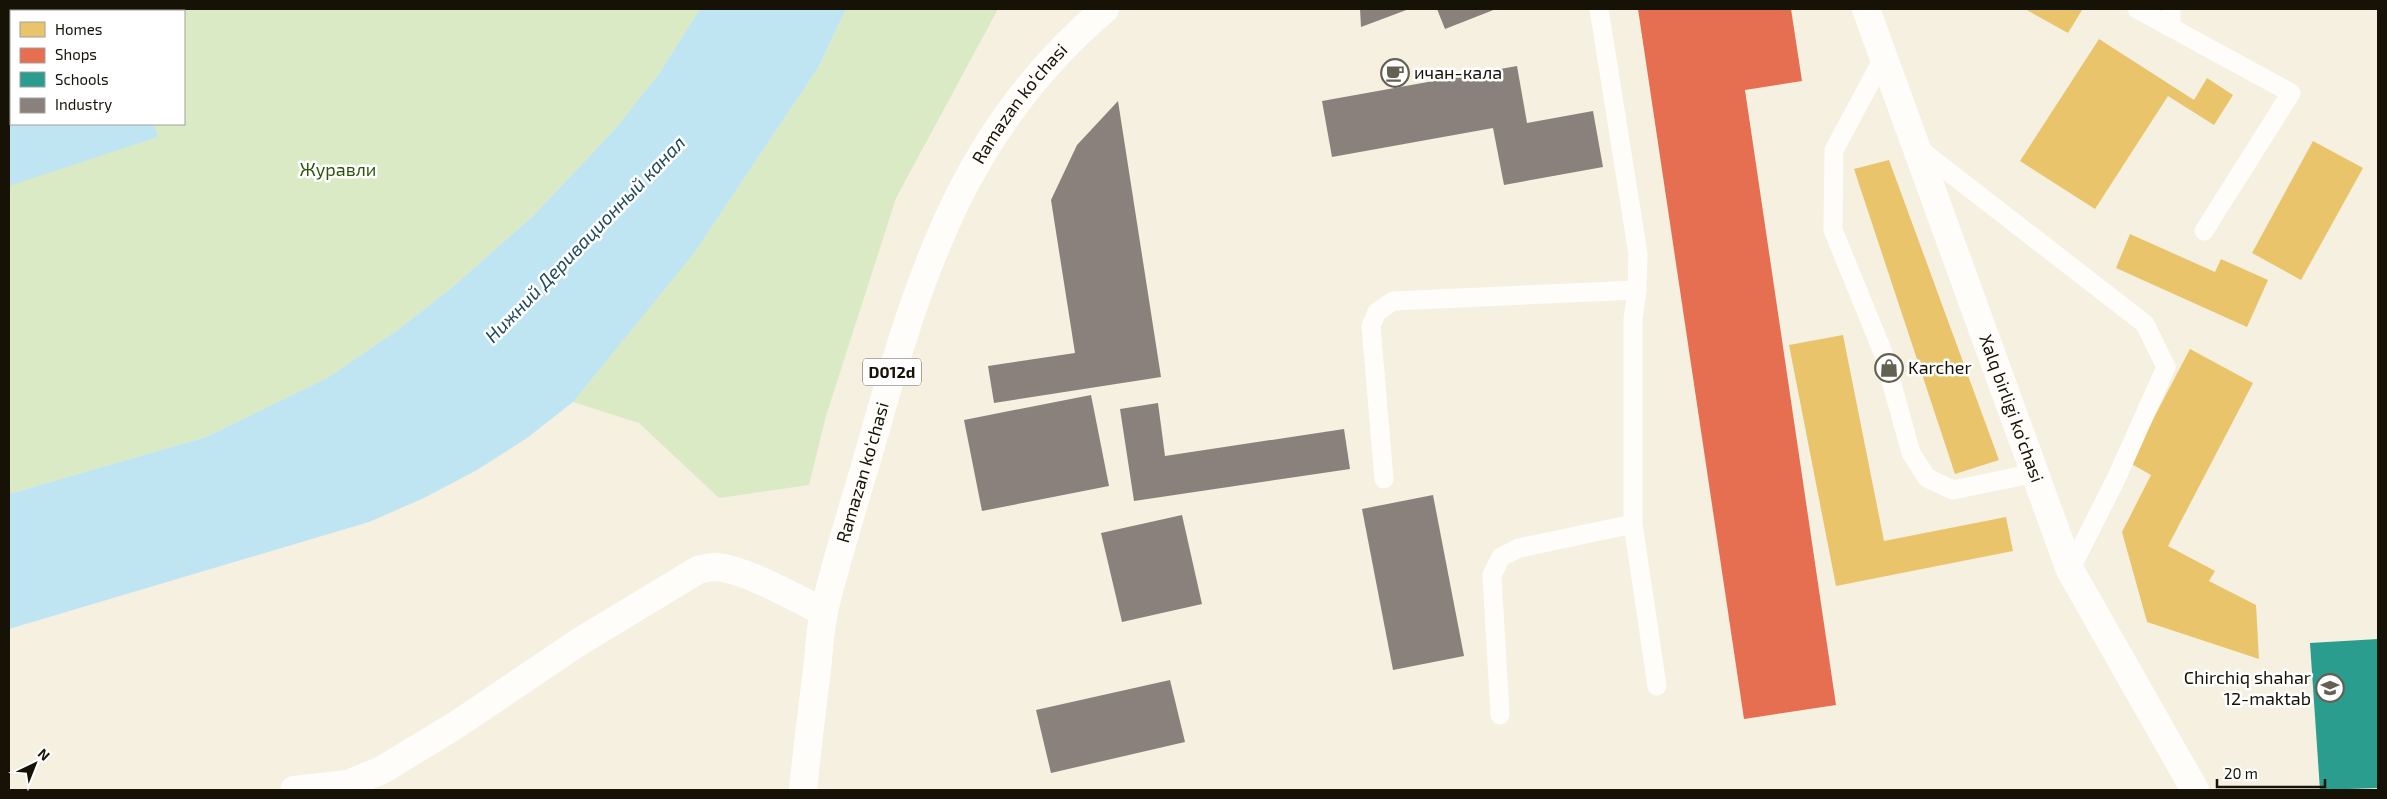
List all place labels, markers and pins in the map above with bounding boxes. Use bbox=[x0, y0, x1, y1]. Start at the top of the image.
cafe icon: ичан-кала bbox=[1380, 58, 1410, 88]
place label: ичан-кала bbox=[1414, 61, 1502, 83]
shop icon: Karcher bbox=[1874, 353, 1904, 383]
place label: Karcher bbox=[1908, 356, 1972, 378]
place label: Chirchiq shahar 12-maktab bbox=[2184, 666, 2311, 709]
school or university icon: Chirchiq shahar 12-maktab bbox=[2315, 673, 2345, 703]

